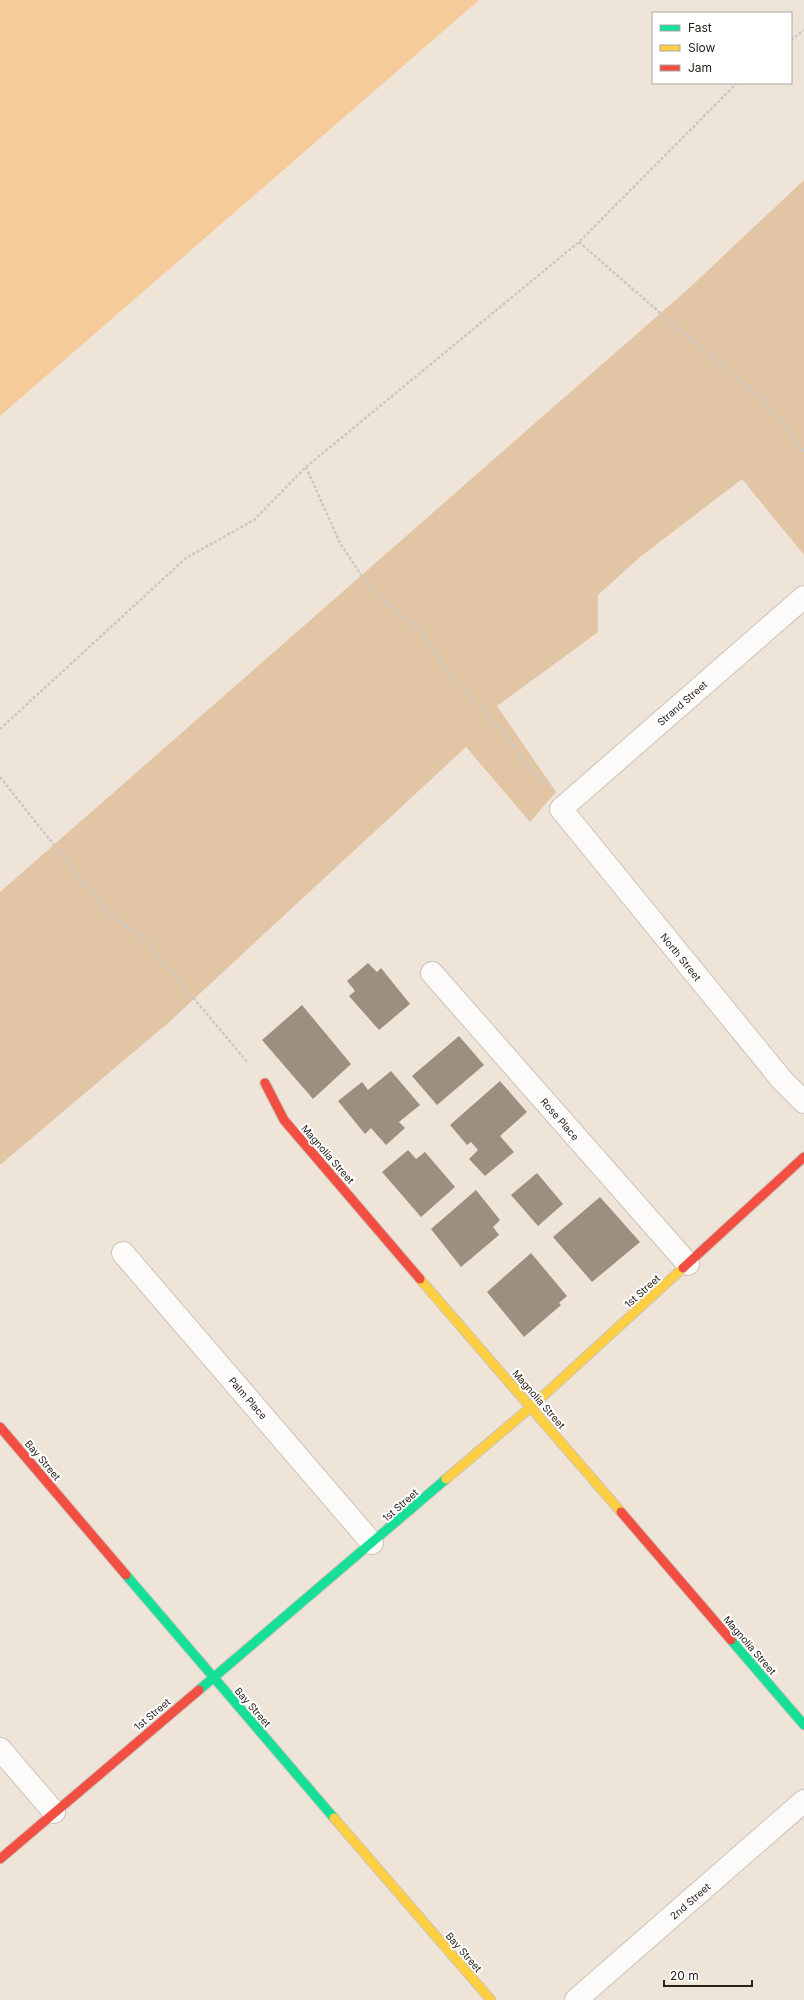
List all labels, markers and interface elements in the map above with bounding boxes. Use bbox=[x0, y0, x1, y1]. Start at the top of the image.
legend bbox=[652, 12, 792, 84]
text: Fast bbox=[688, 20, 712, 35]
text: Slow bbox=[688, 40, 716, 55]
text: Jam bbox=[688, 60, 712, 75]
street label: Strand Street bbox=[655, 678, 710, 728]
street label: North Street bbox=[658, 931, 704, 984]
street label: Rose Place bbox=[538, 1095, 582, 1143]
street label: Magnolia Street bbox=[299, 1122, 357, 1186]
street label: 1st Street bbox=[622, 1271, 663, 1310]
street label: Magnolia Street bbox=[510, 1367, 568, 1431]
street label: Palm Place bbox=[226, 1374, 270, 1422]
street label: Bay Street bbox=[23, 1438, 64, 1483]
street label: 1st Street bbox=[380, 1486, 421, 1524]
street label: Magnolia Street bbox=[721, 1613, 779, 1677]
street label: Bay Street bbox=[233, 1685, 274, 1730]
street label: 1st Street bbox=[131, 1695, 173, 1733]
street label: 2nd Street bbox=[668, 1880, 713, 1922]
street label: Bay Street bbox=[444, 1930, 485, 1975]
scale bar bbox=[664, 1962, 752, 1988]
text: 20 m bbox=[670, 1968, 699, 1983]

